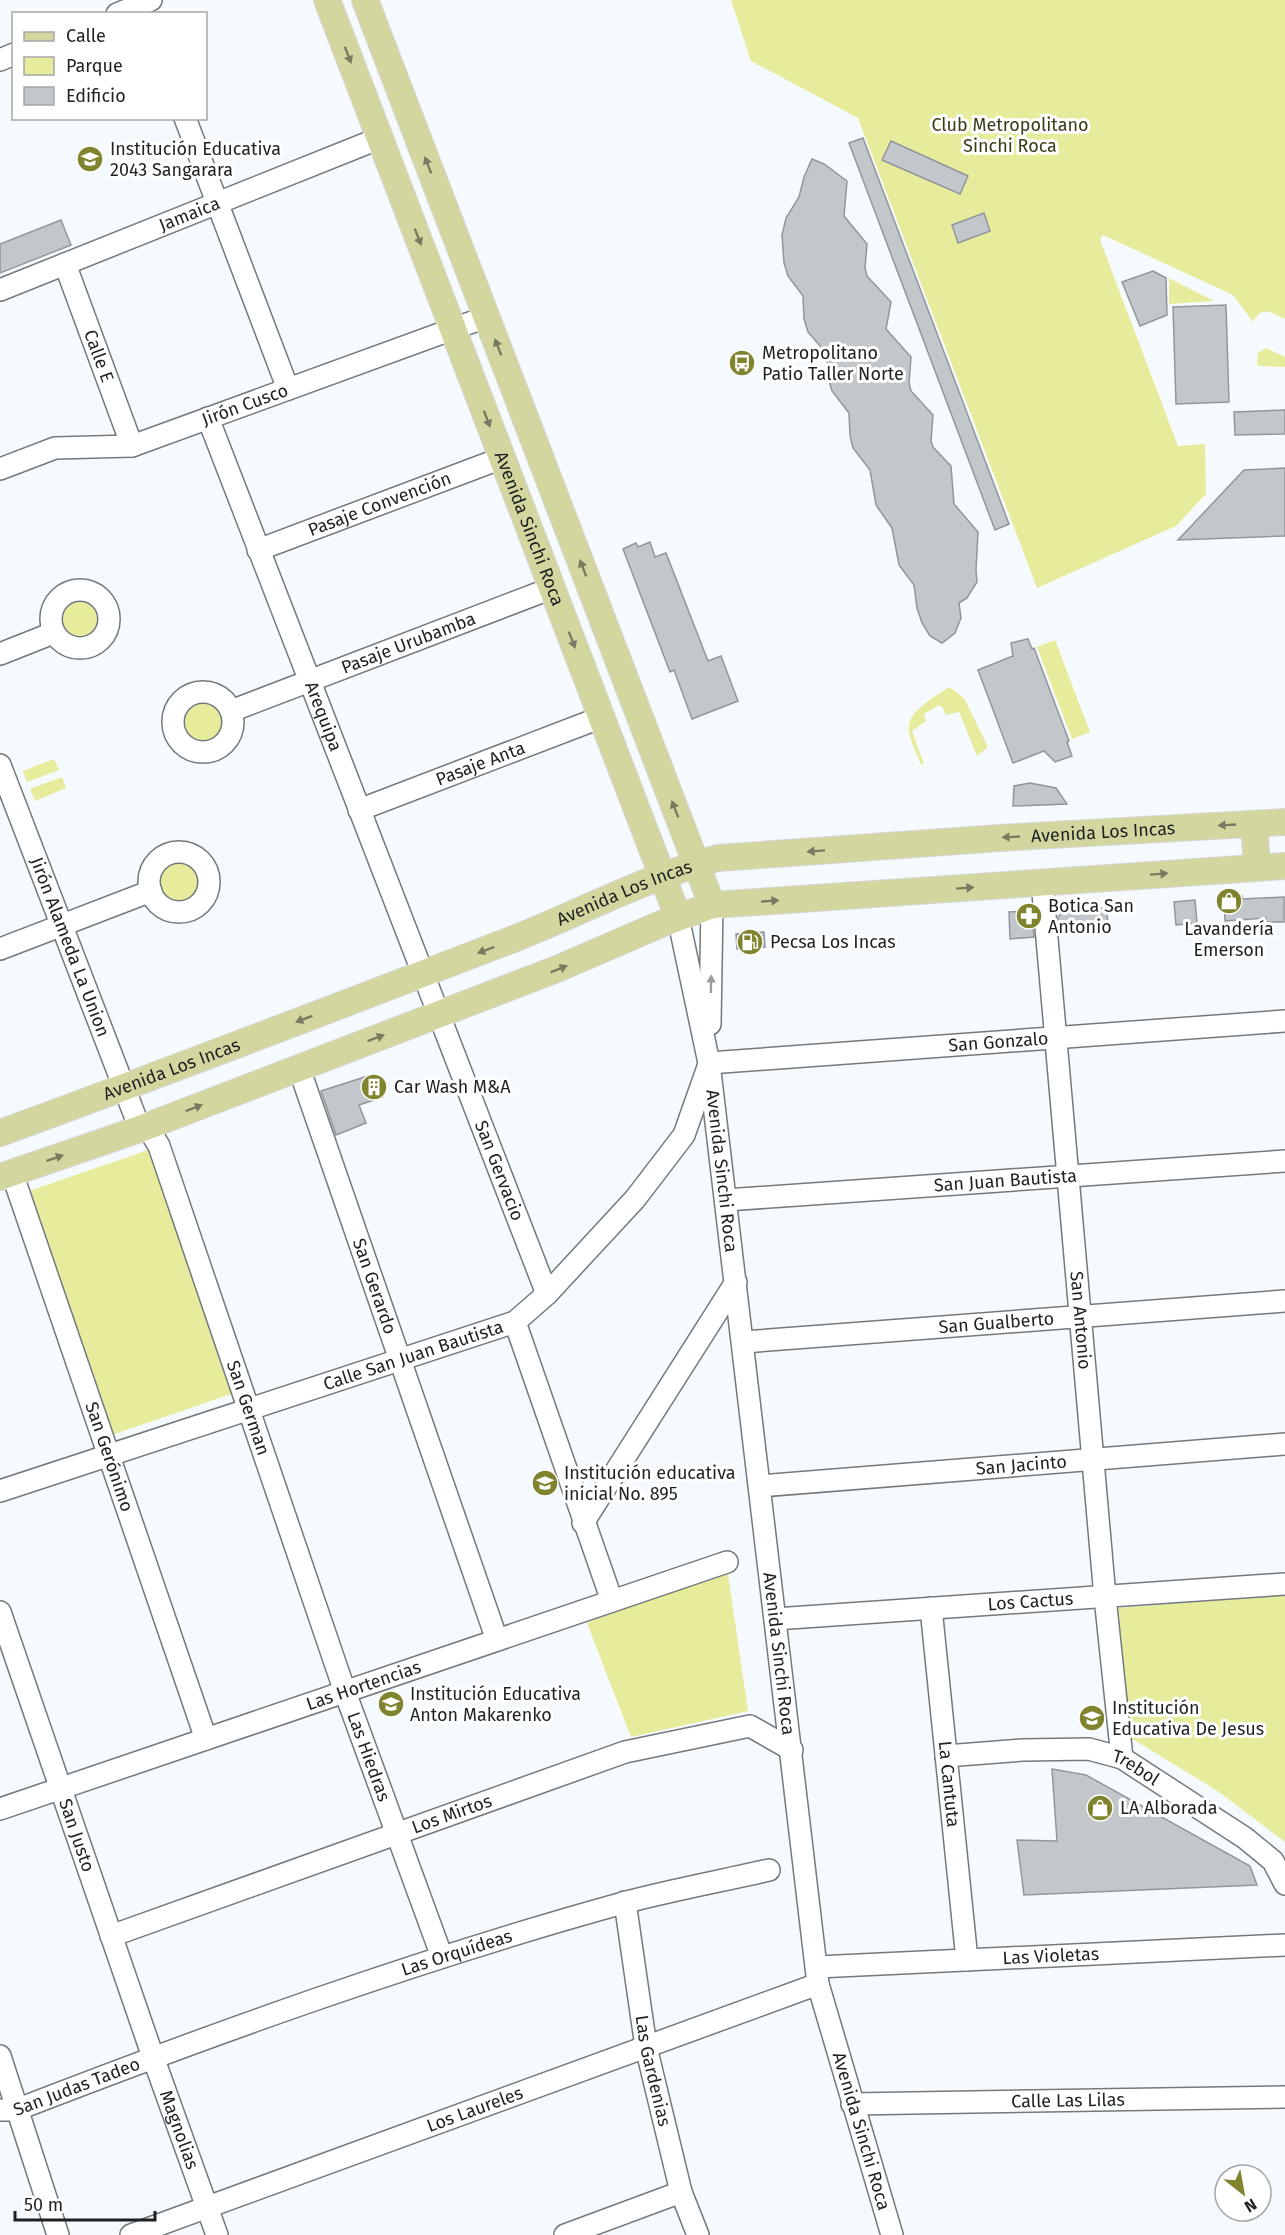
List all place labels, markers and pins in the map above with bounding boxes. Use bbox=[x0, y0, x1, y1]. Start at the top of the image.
place label: Institución Educativa 2043 Sangarara bbox=[110, 138, 281, 181]
school or university icon: Institución Educativa 2043 Sangarara bbox=[75, 144, 105, 174]
place label: Metropolitano Patio Taller Norte bbox=[762, 342, 904, 385]
bus stop icon: Metropolitano Patio Taller Norte bbox=[727, 348, 757, 378]
shop icon: Lavandería Emerson bbox=[1214, 886, 1244, 916]
place label: Botica San Antonio bbox=[1048, 895, 1134, 938]
pharmacy icon: Botica San Antonio bbox=[1014, 901, 1044, 931]
place label: Lavandería Emerson bbox=[1184, 918, 1274, 961]
fuel station icon: Pecsa Los Incas bbox=[735, 927, 765, 957]
place label: Pecsa Los Incas bbox=[770, 931, 896, 953]
building icon: Car Wash M&A bbox=[359, 1072, 389, 1102]
place label: Car Wash M&A bbox=[394, 1076, 511, 1098]
place label: Institución educativa inicial No. 895 bbox=[564, 1462, 736, 1505]
school or university icon: Institución educativa inicial No. 895 bbox=[530, 1468, 560, 1498]
place label: Institución Educativa Anton Makarenko bbox=[410, 1683, 581, 1726]
school or university icon: Institución Educativa Anton Makarenko bbox=[376, 1689, 406, 1719]
place label: Institución Educativa De Jesus bbox=[1112, 1697, 1264, 1740]
school or university icon: Institución Educativa De Jesus bbox=[1077, 1703, 1107, 1733]
shop icon: LA Alborada bbox=[1085, 1793, 1115, 1823]
place label: LA Alborada bbox=[1120, 1797, 1218, 1819]

